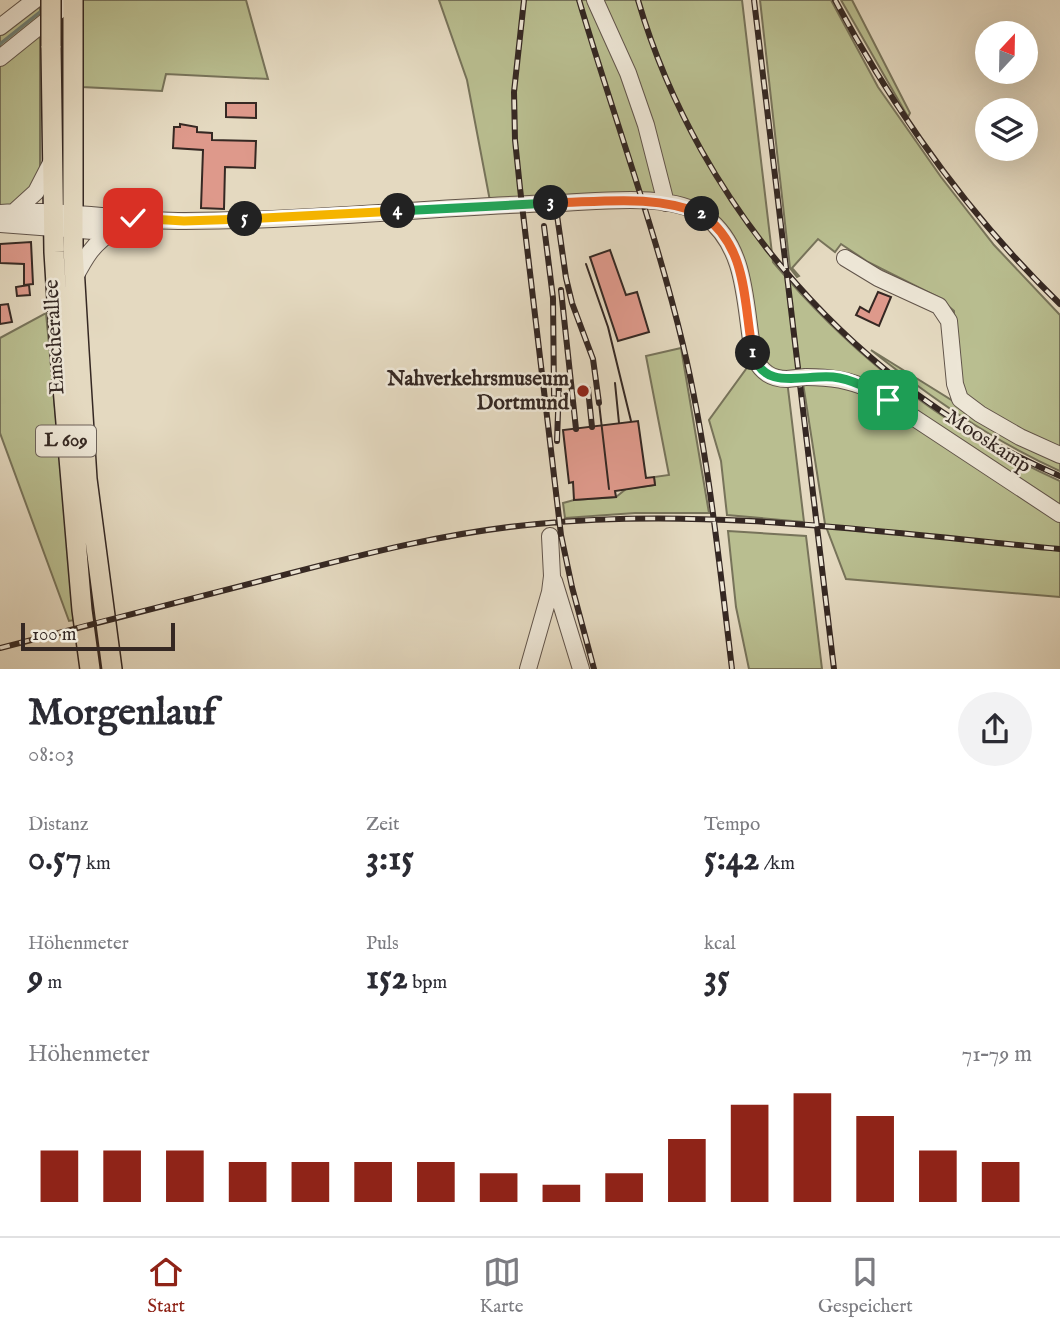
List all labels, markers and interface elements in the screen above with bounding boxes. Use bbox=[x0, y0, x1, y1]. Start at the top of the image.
north arrow bbox=[975, 21, 1038, 84]
map controls bbox=[975, 21, 1038, 161]
button: layers bbox=[975, 98, 1038, 161]
pin: 3 bbox=[534, 186, 568, 220]
pin bbox=[103, 188, 163, 248]
text: 3 bbox=[547, 190, 554, 214]
pin: 4 bbox=[380, 194, 416, 228]
pin: 2 bbox=[684, 196, 720, 232]
text: 4 bbox=[393, 198, 402, 222]
icon: check bbox=[114, 199, 152, 237]
text: 2 bbox=[697, 201, 706, 225]
pin: 5 bbox=[228, 202, 262, 236]
text: 5 bbox=[241, 206, 248, 230]
street label: Emscherallee bbox=[38, 278, 72, 395]
pin: 1 bbox=[736, 336, 770, 370]
text: 1 bbox=[749, 340, 756, 364]
place label: Nahverkehrsmuseum Dortmund bbox=[386, 366, 570, 417]
pin bbox=[858, 370, 918, 430]
icon: arrive bbox=[869, 381, 907, 419]
marker: Nahverkehrsmuseum Dortmund bbox=[575, 383, 591, 399]
street label: Mooskamp bbox=[940, 404, 1036, 480]
road number: L 609 bbox=[36, 426, 96, 456]
scale bar bbox=[21, 620, 175, 652]
text: 100 m bbox=[32, 623, 76, 647]
text: Morgenlauf bbox=[28, 690, 216, 738]
button: share bbox=[958, 692, 1032, 766]
text: 08:03 bbox=[28, 740, 74, 769]
text: Distanz bbox=[28, 813, 89, 837]
text: Zeit bbox=[366, 813, 400, 837]
text: Tempo bbox=[704, 813, 760, 837]
text: 0.57 bbox=[28, 837, 82, 882]
text: 3:15 bbox=[366, 837, 414, 882]
text: 5:42 bbox=[704, 837, 760, 882]
text: km bbox=[82, 852, 111, 876]
text: /km bbox=[760, 852, 795, 876]
text: Höhenmeter bbox=[28, 932, 129, 956]
text: Puls bbox=[366, 932, 399, 956]
text: kcal bbox=[704, 932, 736, 956]
text: 9 bbox=[28, 956, 43, 1001]
text: 152 bbox=[366, 956, 408, 1001]
text: 35 bbox=[704, 956, 730, 1001]
text: m bbox=[43, 971, 62, 995]
text: bpm bbox=[408, 971, 447, 995]
text: Höhenmeter bbox=[28, 1040, 150, 1069]
text: 71–79 m bbox=[961, 1040, 1032, 1069]
tab: Start bbox=[147, 1253, 185, 1319]
tab: Karte bbox=[479, 1253, 524, 1319]
tab: Gespeichert bbox=[818, 1253, 913, 1319]

